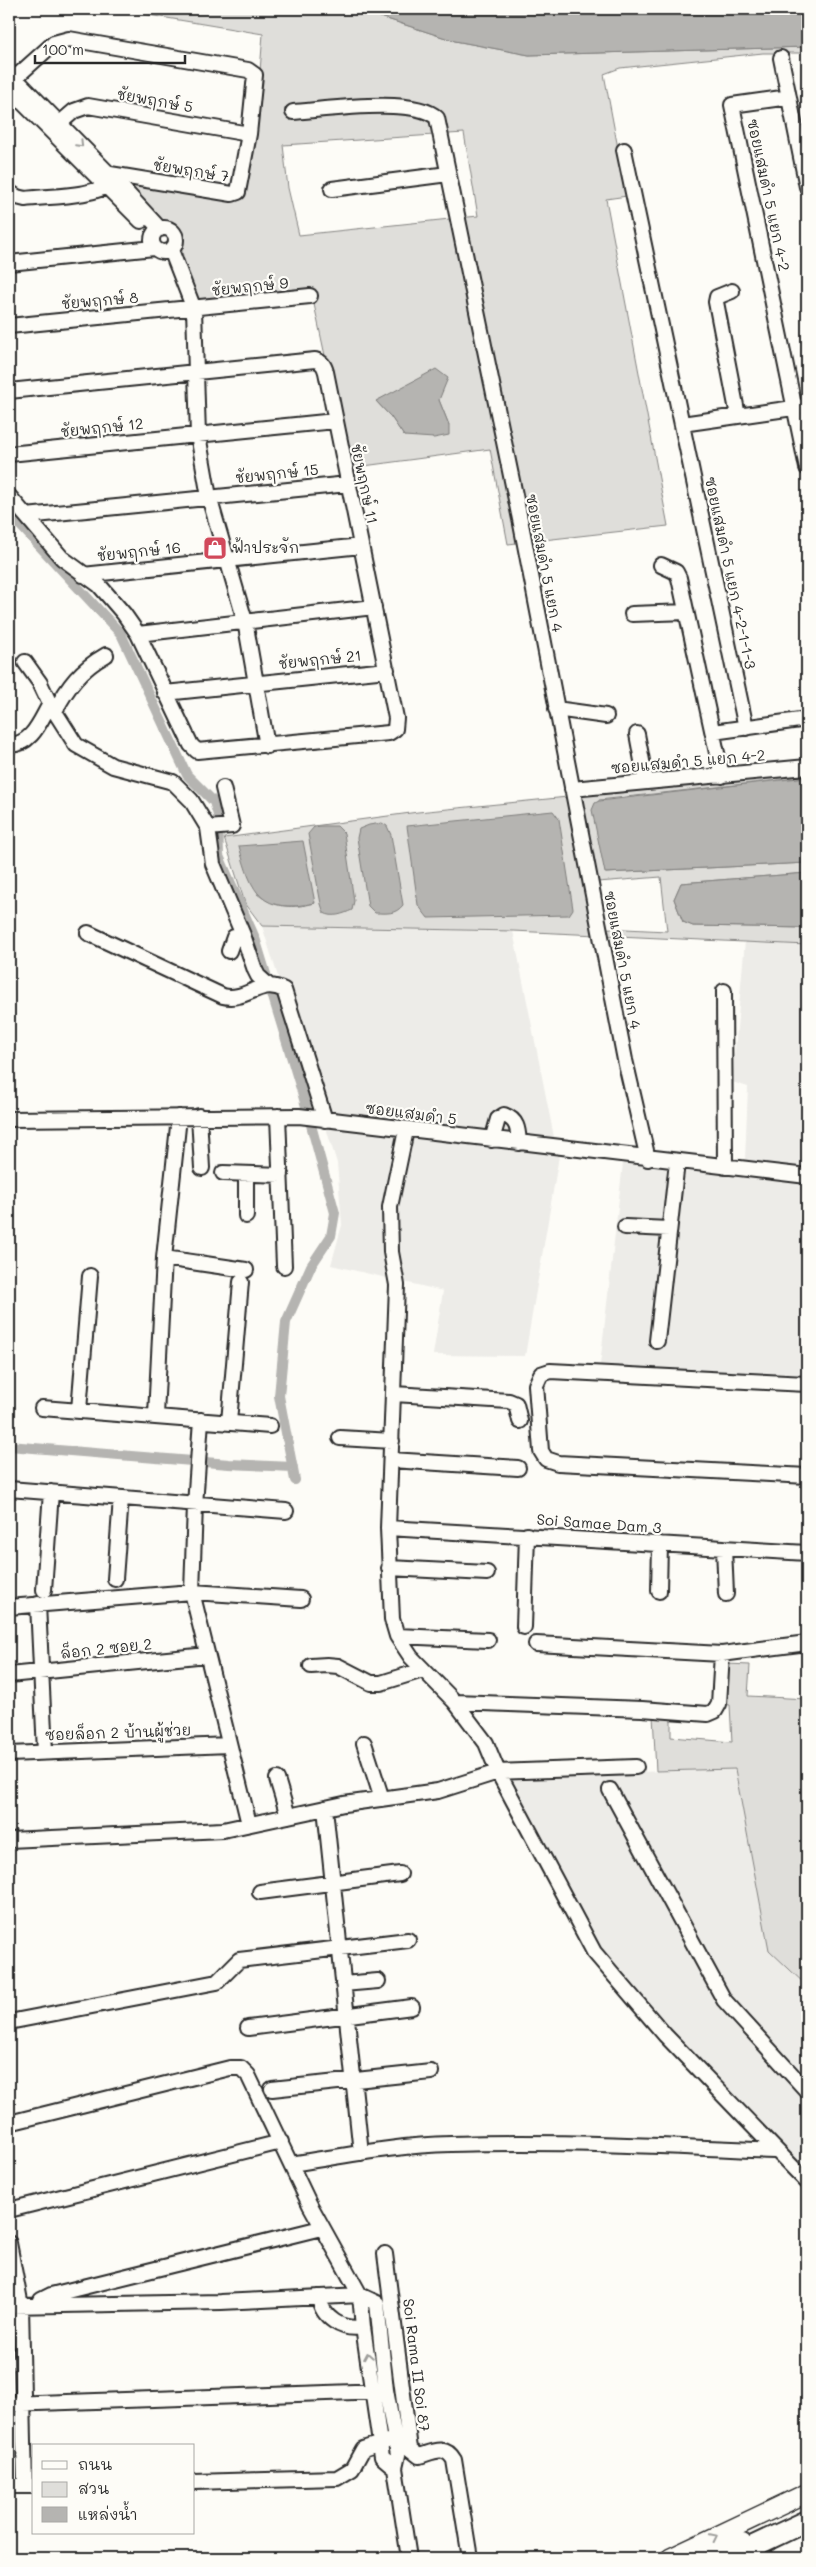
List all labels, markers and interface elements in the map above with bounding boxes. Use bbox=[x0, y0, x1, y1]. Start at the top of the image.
scale bar bbox=[35, 32, 185, 64]
text: 100 m bbox=[42, 39, 84, 59]
street label: ชัยพฤกษ์ 5 bbox=[115, 83, 195, 118]
street label: ซอยแสมดำ 5 แยก 4-2 bbox=[743, 117, 795, 273]
one-way arrow bbox=[74, 138, 83, 147]
street label: ชัยพฤกษ์ 7 bbox=[152, 153, 231, 187]
street label: ชัยพฤกษ์ 9 bbox=[211, 271, 289, 301]
street label: ชัยพฤกษ์ 8 bbox=[61, 286, 139, 314]
street label: ชัยพฤกษ์ 12 bbox=[59, 412, 144, 442]
street label: ชัยพฤกษ์ 11 bbox=[346, 442, 384, 526]
street label: ชัยพฤกษ์ 15 bbox=[234, 458, 320, 488]
street label: ซอยแสมดำ 5 แยก 4-2-1-1-3 bbox=[701, 475, 761, 671]
street label: ซอยแสมดำ 5 แยก 4 bbox=[522, 492, 568, 634]
shop icon: ฟ้าประจัก bbox=[202, 535, 228, 561]
street label: ชัยพฤกษ์ 16 bbox=[96, 536, 182, 566]
place label: ฟ้าประจัก bbox=[232, 536, 299, 557]
street label: ชัยพฤกษ์ 21 bbox=[277, 644, 362, 674]
street label: ซอยแสมดำ 5 แยก 4-2 bbox=[610, 744, 766, 778]
street label: ซอยแสมดำ 5 แยก 4 bbox=[600, 889, 646, 1031]
street label: ซอยแสมดำ 5 bbox=[364, 1097, 458, 1129]
street label: Soi Samae Dam 3 bbox=[536, 1509, 662, 1537]
street label: ล็อก 2 ซอย 2 bbox=[59, 1632, 153, 1663]
street label: ซอยล็อก 2 บ้านผู้ช่วย bbox=[44, 1718, 191, 1747]
street label: Soi Rama II Soi 87 bbox=[399, 2297, 435, 2433]
one-way arrow bbox=[363, 2352, 373, 2361]
legend bbox=[32, 2444, 195, 2534]
text: ถนน bbox=[78, 2454, 112, 2474]
text: สวน bbox=[78, 2478, 109, 2498]
text: แหล่งน้ำ bbox=[78, 2501, 138, 2524]
one-way arrow bbox=[709, 2533, 718, 2543]

